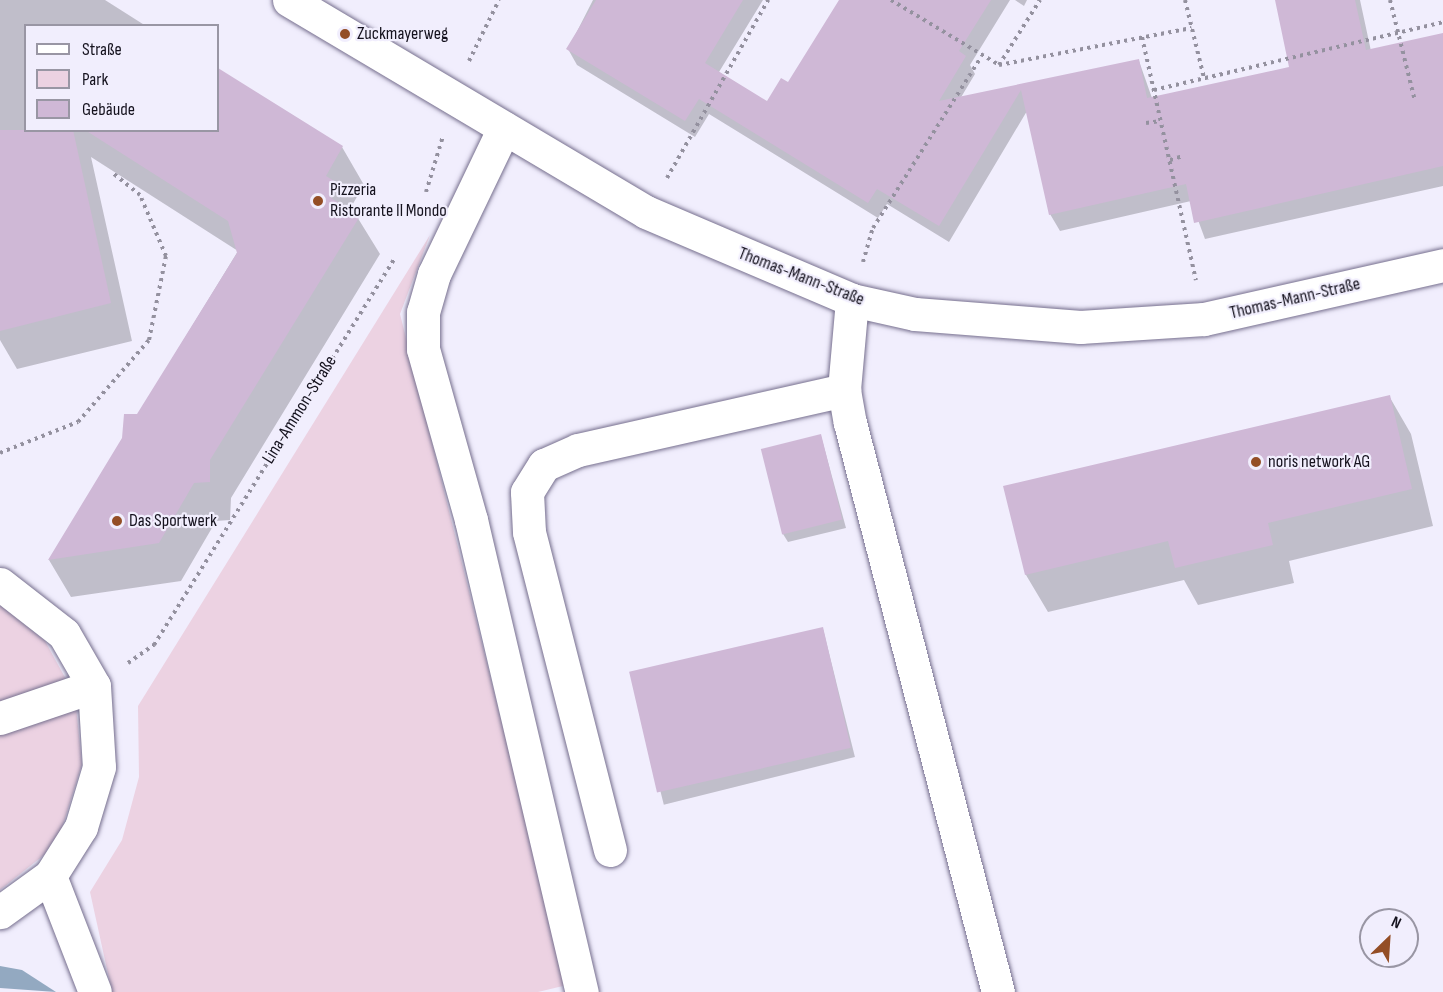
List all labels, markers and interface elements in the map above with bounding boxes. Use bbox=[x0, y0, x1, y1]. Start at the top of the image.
place label: Zuckmayerweg bbox=[357, 23, 448, 45]
legend bbox=[24, 24, 219, 132]
marker: Zuckmayerweg bbox=[338, 27, 352, 41]
text: Straße bbox=[82, 39, 122, 60]
text: Park bbox=[82, 69, 108, 90]
text: Gebäude bbox=[82, 99, 135, 120]
place label: Pizzeria Ristorante Il Mondo bbox=[330, 180, 447, 222]
marker: Pizzeria Ristorante Il Mondo bbox=[311, 194, 325, 208]
street label: Thomas-Mann-Straße bbox=[735, 243, 867, 311]
street label: Thomas-Mann-Straße bbox=[1228, 273, 1362, 325]
street label: Lina-Ammon-Straße bbox=[258, 352, 342, 468]
place label: noris network AG bbox=[1268, 451, 1370, 473]
marker: noris network AG bbox=[1249, 455, 1263, 469]
place label: Das Sportwerk bbox=[129, 510, 217, 532]
marker: Das Sportwerk bbox=[110, 514, 124, 528]
north arrow bbox=[1359, 908, 1419, 968]
text: N bbox=[1388, 913, 1404, 933]

